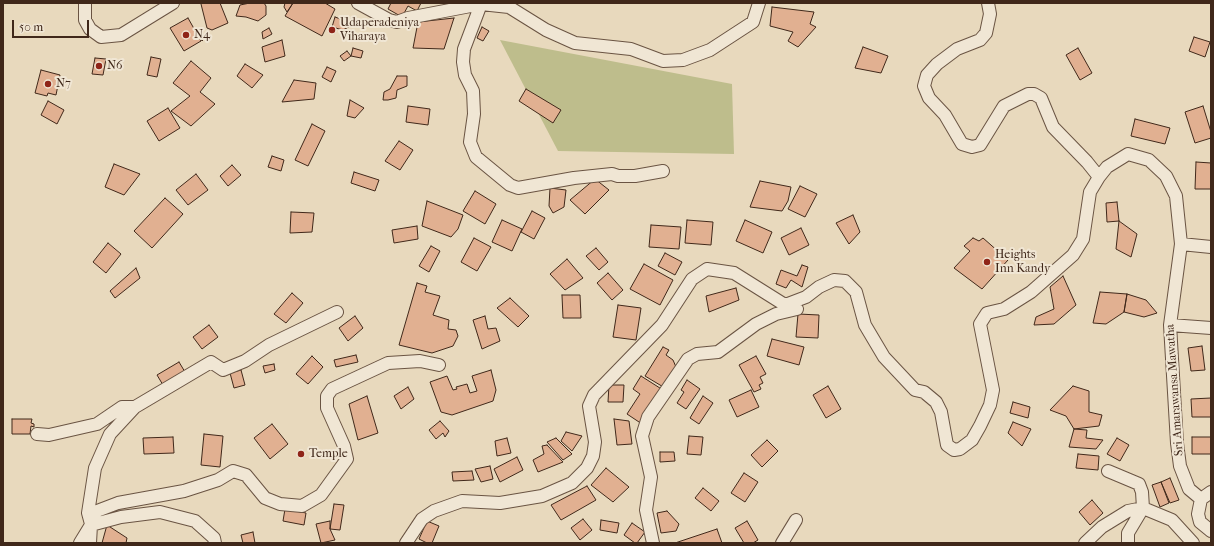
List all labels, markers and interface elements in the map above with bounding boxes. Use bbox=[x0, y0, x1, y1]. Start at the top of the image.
scale bar bbox=[14, 12, 91, 38]
place label: Udaperadeniya Viharaya bbox=[340, 16, 419, 44]
text: 50 m bbox=[19, 20, 43, 34]
marker: Udaperadeniya Viharaya bbox=[327, 25, 337, 35]
place label: N4 bbox=[194, 28, 210, 42]
marker: N4 bbox=[181, 30, 191, 40]
place label: N6 bbox=[107, 59, 123, 73]
marker: N6 bbox=[94, 61, 104, 71]
place label: N7 bbox=[56, 77, 71, 91]
marker: N7 bbox=[43, 79, 53, 89]
place label: Heights Inn Kandy bbox=[995, 248, 1050, 276]
marker: Heights Inn Kandy bbox=[982, 257, 992, 267]
street label: Sri Amarawansa Mawatha bbox=[1163, 324, 1187, 456]
place label: Temple bbox=[309, 447, 348, 461]
marker: Temple bbox=[296, 449, 306, 459]

